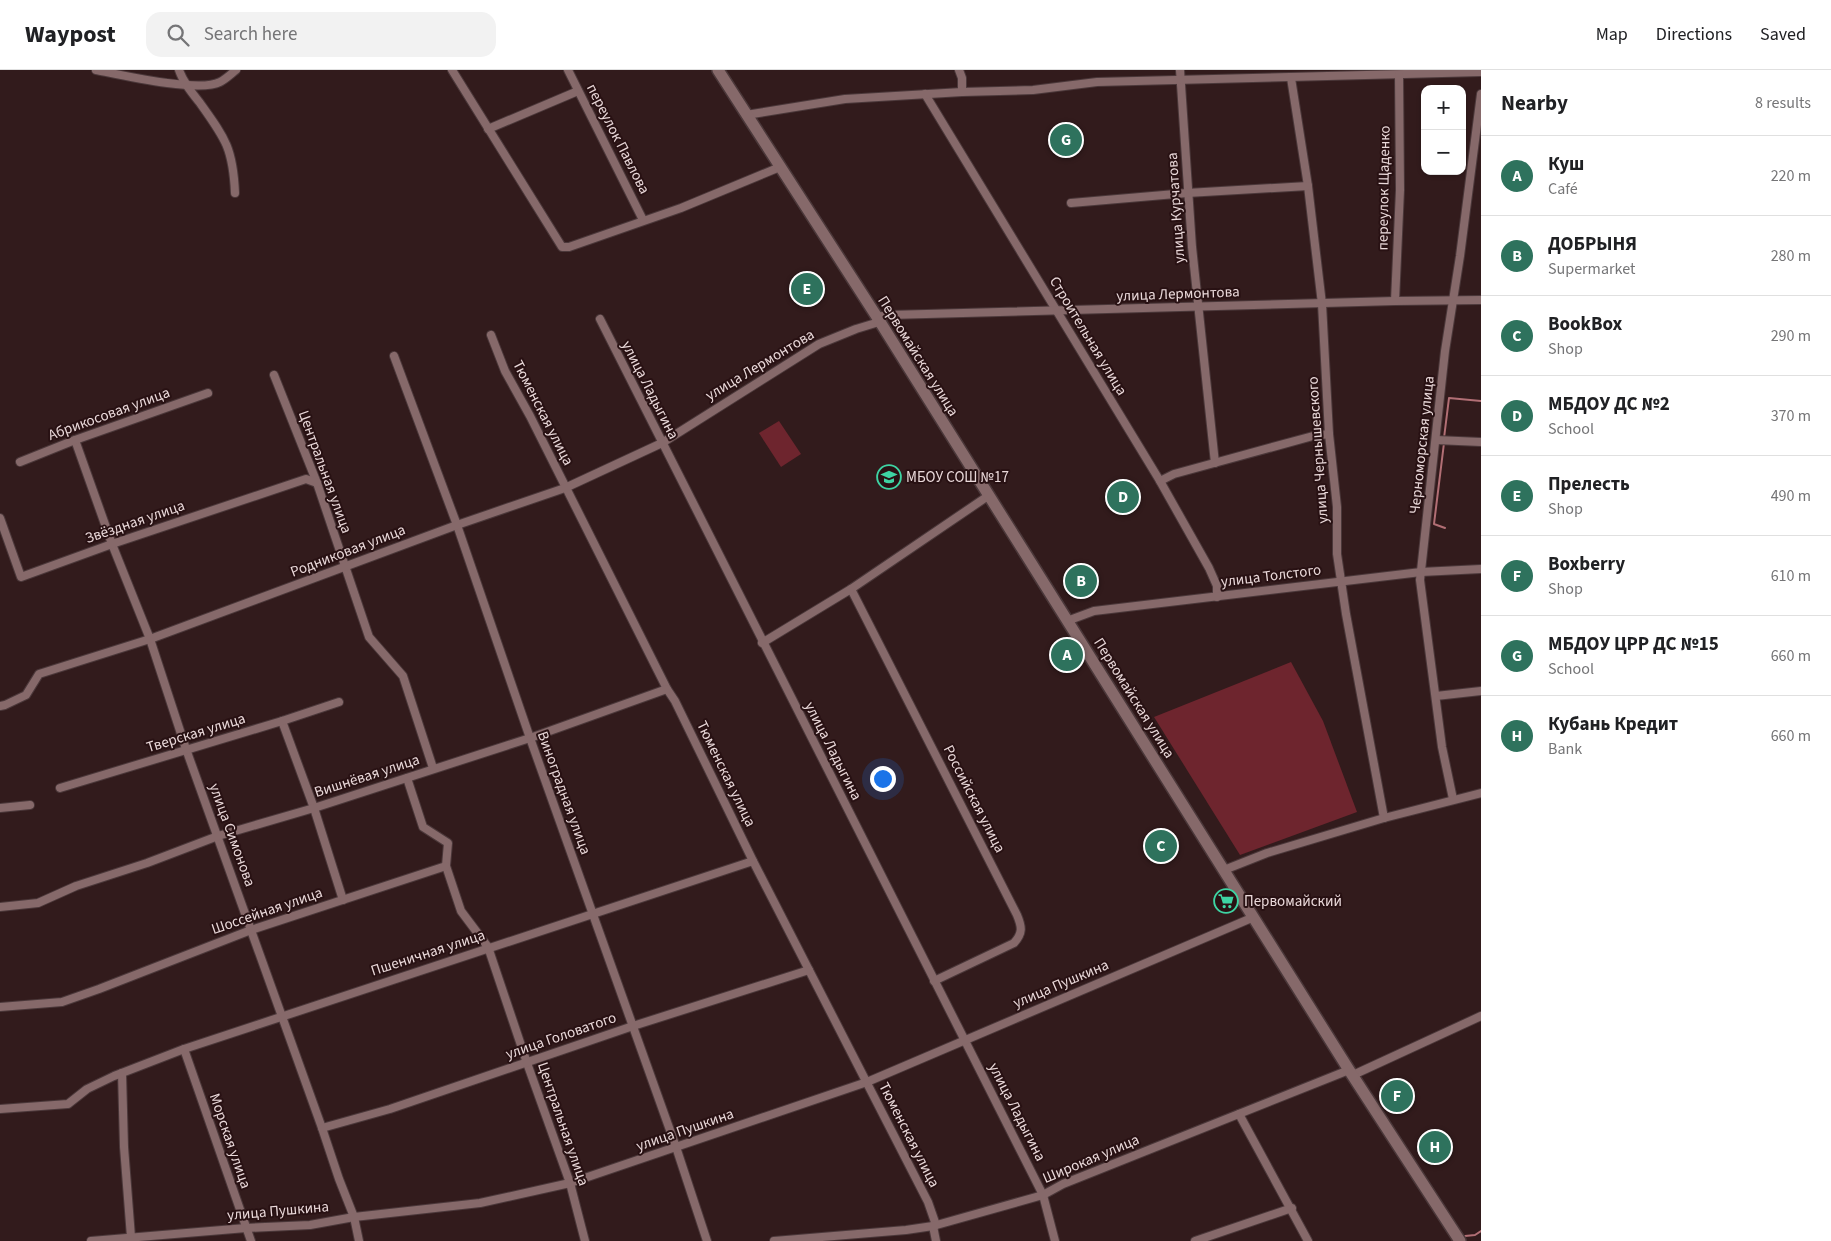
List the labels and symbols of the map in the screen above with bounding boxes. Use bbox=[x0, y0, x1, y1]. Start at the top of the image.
street label: переулок Павлова bbox=[581, 80, 655, 198]
pin: G bbox=[1050, 121, 1082, 159]
street label: переулок Щаденко bbox=[1372, 125, 1396, 251]
street label: улица Курчатова bbox=[1162, 152, 1190, 264]
pin: E bbox=[791, 270, 823, 308]
street label: Строительная улица bbox=[1044, 273, 1132, 399]
street label: улица Лермонтова bbox=[1116, 281, 1240, 307]
street label: Первомайская улица bbox=[872, 292, 964, 420]
street label: улица Лермонтова bbox=[702, 324, 818, 406]
street label: улица Ладыгина bbox=[616, 337, 684, 443]
street label: Тюменская улица bbox=[507, 357, 579, 469]
street label: Черноморская улица bbox=[1404, 375, 1440, 515]
street label: улица Чернышевского bbox=[1302, 376, 1334, 524]
street label: Абрикосовая улица bbox=[45, 382, 173, 446]
street label: Центральная улица bbox=[293, 408, 357, 536]
school or university icon: МБОУ СОШ №17 bbox=[876, 464, 902, 490]
place label: МБОУ СОШ №17 bbox=[906, 467, 1009, 488]
pin: D bbox=[1107, 478, 1139, 516]
street label: Звёздная улица bbox=[82, 495, 188, 549]
street label: Родниковая улица bbox=[287, 519, 409, 583]
street label: улица Толстого bbox=[1220, 559, 1322, 593]
pin: B bbox=[1065, 562, 1097, 600]
street label: Первомайская улица bbox=[1088, 634, 1180, 762]
pin: A bbox=[1051, 636, 1083, 674]
street label: улица Ладыгина bbox=[799, 698, 867, 804]
street label: Тверская улица bbox=[144, 708, 248, 758]
street label: Тюменская улица bbox=[691, 717, 761, 831]
street label: Виноградная улица bbox=[532, 728, 596, 858]
street label: Российская улица bbox=[938, 742, 1010, 856]
street label: Вишнёвая улица bbox=[312, 749, 422, 803]
your location bbox=[870, 766, 896, 792]
street label: улица Симонова bbox=[204, 780, 260, 890]
pin: C bbox=[1145, 827, 1177, 865]
street label: Шоссейная улица bbox=[209, 882, 325, 940]
supermarket icon: Первомайский bbox=[1213, 888, 1239, 914]
place label: Первомайский bbox=[1244, 891, 1342, 912]
street label: Пшеничная улица bbox=[368, 925, 488, 981]
street label: улица Пушкина bbox=[1010, 954, 1112, 1014]
street label: улица Головатого bbox=[503, 1007, 619, 1065]
street label: Центральная улица bbox=[532, 1059, 594, 1189]
street label: улица Ладыгина bbox=[983, 1059, 1051, 1165]
pin: F bbox=[1381, 1077, 1413, 1115]
street label: Тюменская улица bbox=[873, 1079, 945, 1191]
street label: Морская улица bbox=[204, 1091, 256, 1191]
street label: улица Пушкина bbox=[633, 1103, 737, 1157]
pin: H bbox=[1419, 1128, 1451, 1166]
street label: Широкая улица bbox=[1040, 1129, 1142, 1189]
street label: улица Пушкина bbox=[226, 1196, 330, 1226]

